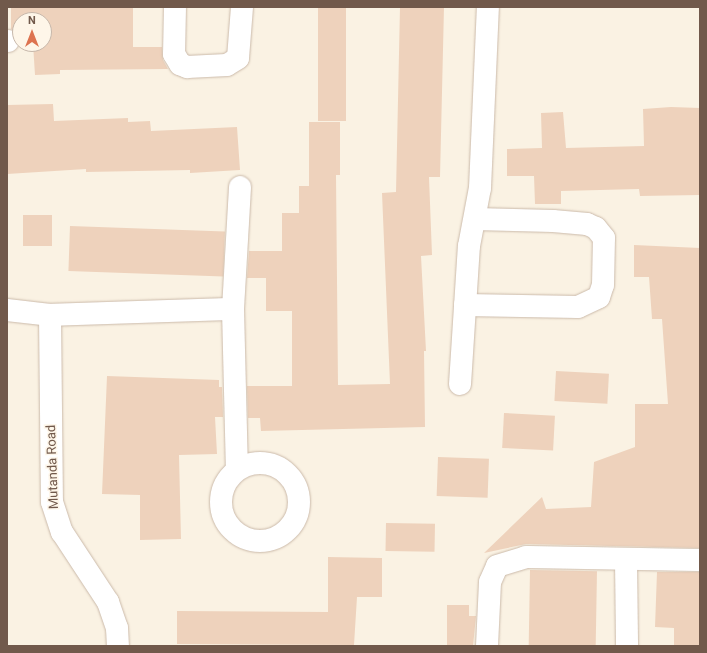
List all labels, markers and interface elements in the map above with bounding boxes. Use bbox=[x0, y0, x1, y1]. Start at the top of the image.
north arrow bbox=[12, 12, 52, 52]
text: N bbox=[28, 14, 36, 27]
street label: Mutanda Road bbox=[44, 425, 62, 509]

